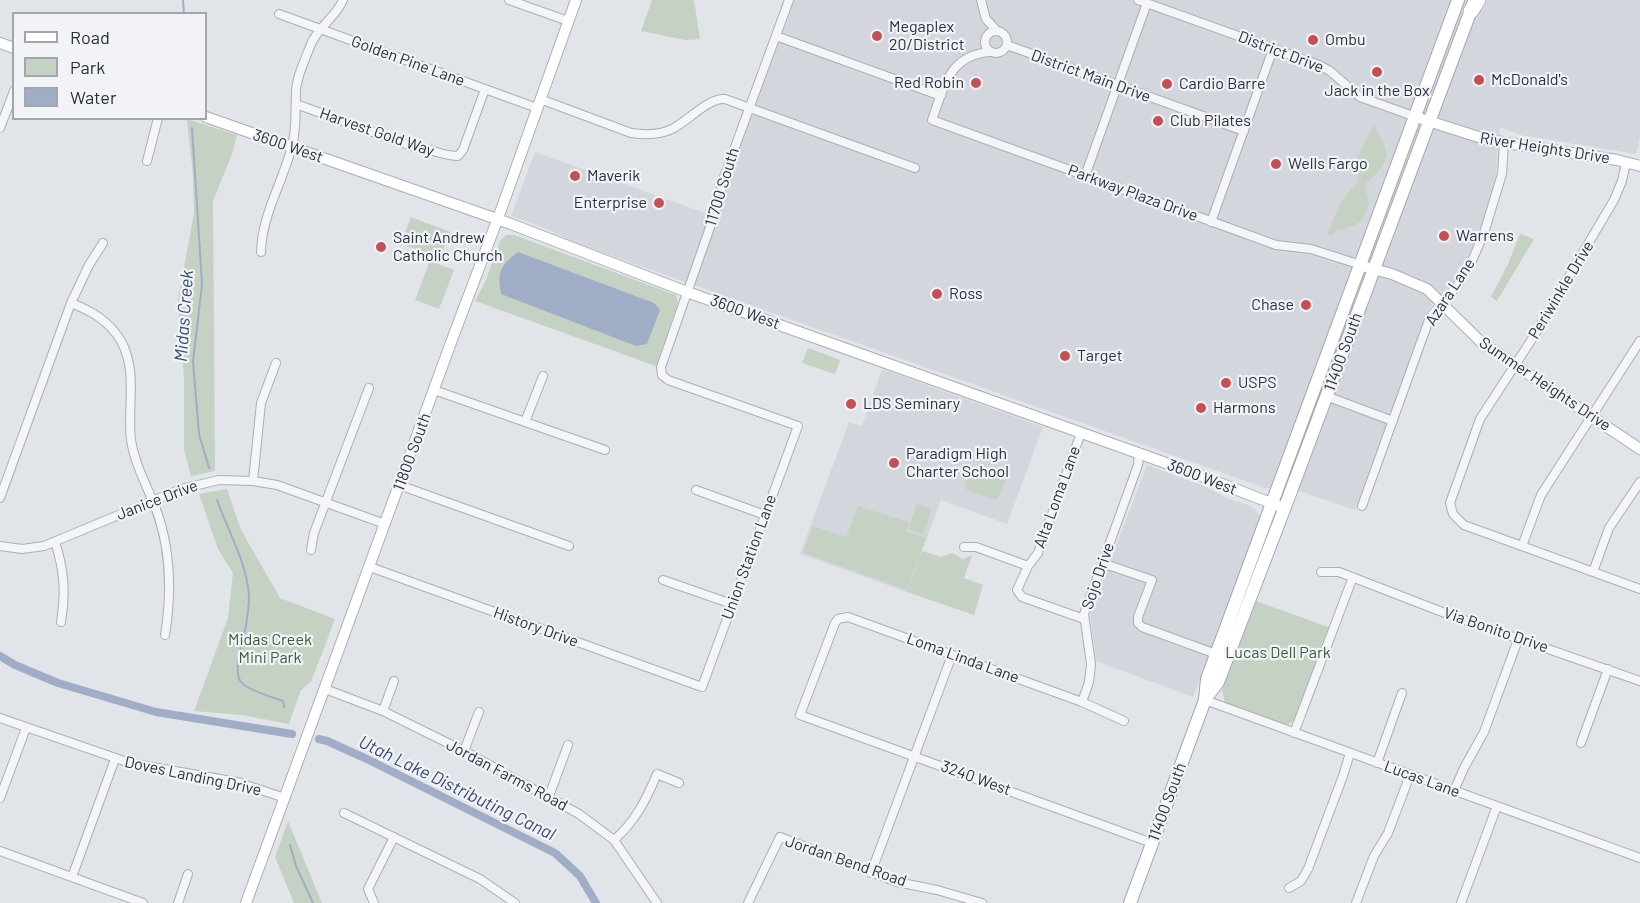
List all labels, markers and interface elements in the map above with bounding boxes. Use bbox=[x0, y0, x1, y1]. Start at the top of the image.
legend bbox=[12, 12, 207, 120]
place label: Megaplex 20/District bbox=[889, 17, 965, 55]
text: Road bbox=[70, 26, 110, 48]
street label: District Drive bbox=[1235, 27, 1327, 77]
marker: Megaplex 20/District bbox=[870, 29, 884, 43]
place label: Ombu bbox=[1325, 30, 1365, 50]
street label: Golden Pine Lane bbox=[349, 32, 467, 90]
marker: Ombu bbox=[1306, 33, 1320, 47]
street label: District Main Drive bbox=[1029, 45, 1153, 107]
text: Park bbox=[70, 56, 105, 78]
marker: Jack in the Box bbox=[1370, 65, 1384, 79]
place label: McDonald's bbox=[1491, 70, 1568, 90]
place label: Red Robin bbox=[894, 73, 964, 93]
marker: McDonald's bbox=[1472, 73, 1486, 87]
place label: Cardio Barre bbox=[1179, 74, 1265, 94]
marker: Red Robin bbox=[969, 76, 983, 90]
marker: Cardio Barre bbox=[1160, 77, 1174, 91]
place label: Jack in the Box bbox=[1324, 81, 1430, 101]
text: Water bbox=[70, 86, 117, 108]
street label: Harvest Gold Way bbox=[317, 103, 437, 161]
place label: Club Pilates bbox=[1170, 111, 1251, 131]
marker: Club Pilates bbox=[1151, 114, 1165, 128]
street label: 3600 West bbox=[250, 125, 326, 167]
street label: River Heights Drive bbox=[1479, 128, 1611, 168]
street label: 11700 South bbox=[701, 145, 743, 229]
place label: Wells Fargo bbox=[1288, 154, 1368, 174]
marker: Wells Fargo bbox=[1269, 157, 1283, 171]
street label: Parkway Plaza Drive bbox=[1065, 161, 1201, 225]
place label: Maverik bbox=[587, 166, 640, 186]
marker: Maverik bbox=[568, 169, 582, 183]
place label: Enterprise bbox=[574, 193, 647, 213]
marker: Enterprise bbox=[652, 196, 666, 210]
place label: Warrens bbox=[1456, 226, 1514, 246]
place label: Saint Andrew Catholic Church bbox=[393, 228, 503, 266]
marker: Warrens bbox=[1437, 229, 1451, 243]
street label: Periwinkle Drive bbox=[1524, 238, 1598, 342]
marker: Saint Andrew Catholic Church bbox=[374, 240, 388, 254]
street label: Azara Lane bbox=[1421, 255, 1479, 329]
water label: Midas Creek bbox=[170, 269, 198, 363]
place label: Ross bbox=[949, 284, 983, 304]
marker: Ross bbox=[930, 287, 944, 301]
street label: 3600 West bbox=[707, 291, 783, 333]
place label: Chase bbox=[1251, 295, 1294, 315]
marker: Chase bbox=[1299, 298, 1313, 312]
street label: 11400 South bbox=[1320, 310, 1366, 394]
street label: Summer Heights Drive bbox=[1476, 333, 1614, 435]
place label: Target bbox=[1077, 346, 1122, 366]
marker: Target bbox=[1058, 349, 1072, 363]
place label: USPS bbox=[1238, 373, 1277, 393]
marker: USPS bbox=[1219, 376, 1233, 390]
place label: LDS Seminary bbox=[863, 394, 960, 414]
marker: LDS Seminary bbox=[844, 397, 858, 411]
place label: Harmons bbox=[1213, 398, 1276, 418]
marker: Harmons bbox=[1194, 401, 1208, 415]
street label: 11800 South bbox=[389, 410, 435, 494]
street label: Alta Loma Lane bbox=[1030, 443, 1084, 551]
place label: Paradigm High Charter School bbox=[906, 444, 1009, 482]
street label: 3600 West bbox=[1165, 455, 1239, 499]
marker: Paradigm High Charter School bbox=[887, 456, 901, 470]
street label: Janice Drive bbox=[114, 476, 200, 524]
street label: Union Station Lane bbox=[717, 492, 781, 622]
street label: Sojo Drive bbox=[1078, 540, 1118, 612]
street label: History Drive bbox=[491, 603, 581, 651]
street label: Via Bonito Drive bbox=[1441, 603, 1551, 657]
street label: Loma Linda Lane bbox=[904, 629, 1022, 687]
park label: Midas Creek Mini Park bbox=[228, 630, 312, 668]
park label: Lucas Dell Park bbox=[1225, 643, 1331, 663]
water label: Utah Lake Distributing Canal bbox=[355, 731, 559, 845]
street label: Jordan Farms Road bbox=[443, 735, 571, 815]
street label: Doves Landing Drive bbox=[123, 752, 263, 800]
street label: 3240 West bbox=[938, 756, 1014, 800]
street label: Lucas Lane bbox=[1381, 756, 1463, 802]
street label: 11400 South bbox=[1144, 760, 1190, 844]
street label: Jordan Bend Road bbox=[783, 831, 909, 891]

